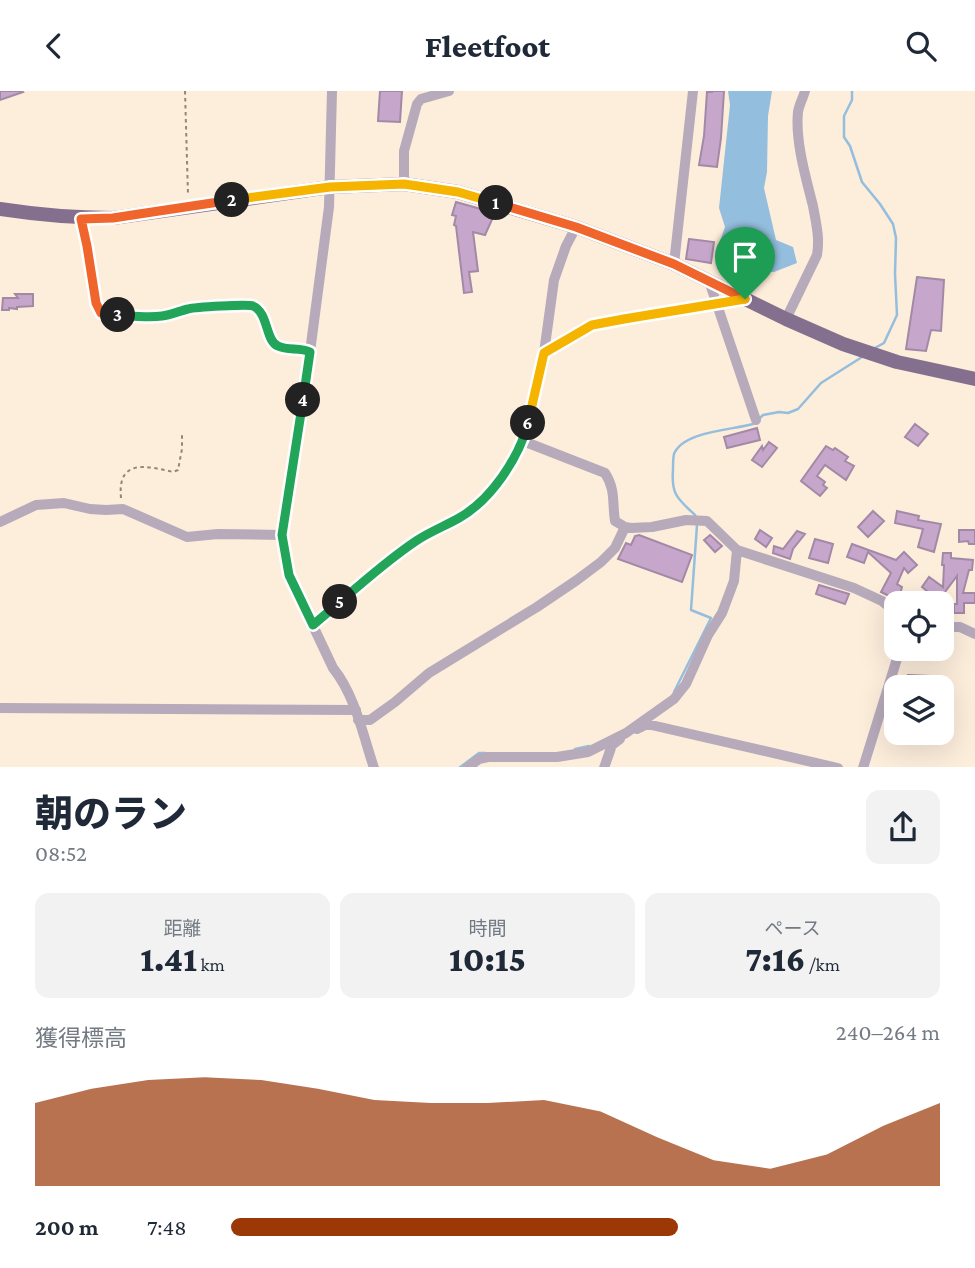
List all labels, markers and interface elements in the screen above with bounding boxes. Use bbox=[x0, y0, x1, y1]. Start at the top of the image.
icon: back bbox=[35, 27, 73, 65]
icon: search bbox=[902, 27, 940, 65]
text: Fleetfoot bbox=[425, 28, 550, 64]
pin: 2 bbox=[215, 183, 250, 217]
pin: 1 bbox=[478, 185, 514, 221]
text: 2 bbox=[227, 189, 236, 210]
text: 1 bbox=[492, 192, 499, 213]
pin bbox=[715, 227, 775, 299]
icon: arrive bbox=[726, 238, 764, 276]
pin: 3 bbox=[100, 297, 136, 333]
text: 3 bbox=[113, 304, 122, 325]
pin: 4 bbox=[286, 383, 320, 417]
text: 4 bbox=[297, 389, 308, 410]
pin: 6 bbox=[510, 405, 546, 441]
text: 6 bbox=[522, 412, 533, 433]
pin: 5 bbox=[322, 585, 358, 619]
text: 5 bbox=[335, 591, 344, 612]
map controls bbox=[884, 591, 954, 745]
button: locate bbox=[884, 591, 954, 661]
button: layers bbox=[884, 675, 954, 745]
button: share bbox=[866, 790, 940, 864]
text: 朝のラン bbox=[35, 793, 187, 835]
text: 08:52 bbox=[35, 840, 87, 866]
text: 距離 bbox=[163, 918, 202, 939]
text: 時間 bbox=[468, 918, 507, 939]
text: ペース bbox=[764, 918, 821, 939]
text: 1.41 bbox=[140, 940, 197, 979]
text: 10:15 bbox=[449, 940, 526, 979]
text: 7:16 bbox=[745, 940, 805, 979]
text: km bbox=[197, 954, 225, 975]
text: /km bbox=[805, 954, 840, 975]
text: 240–264 m bbox=[836, 1019, 940, 1045]
text: 獲得標高 bbox=[35, 1025, 127, 1051]
text: 200 m bbox=[35, 1214, 99, 1240]
text: 7:48 bbox=[147, 1214, 187, 1240]

